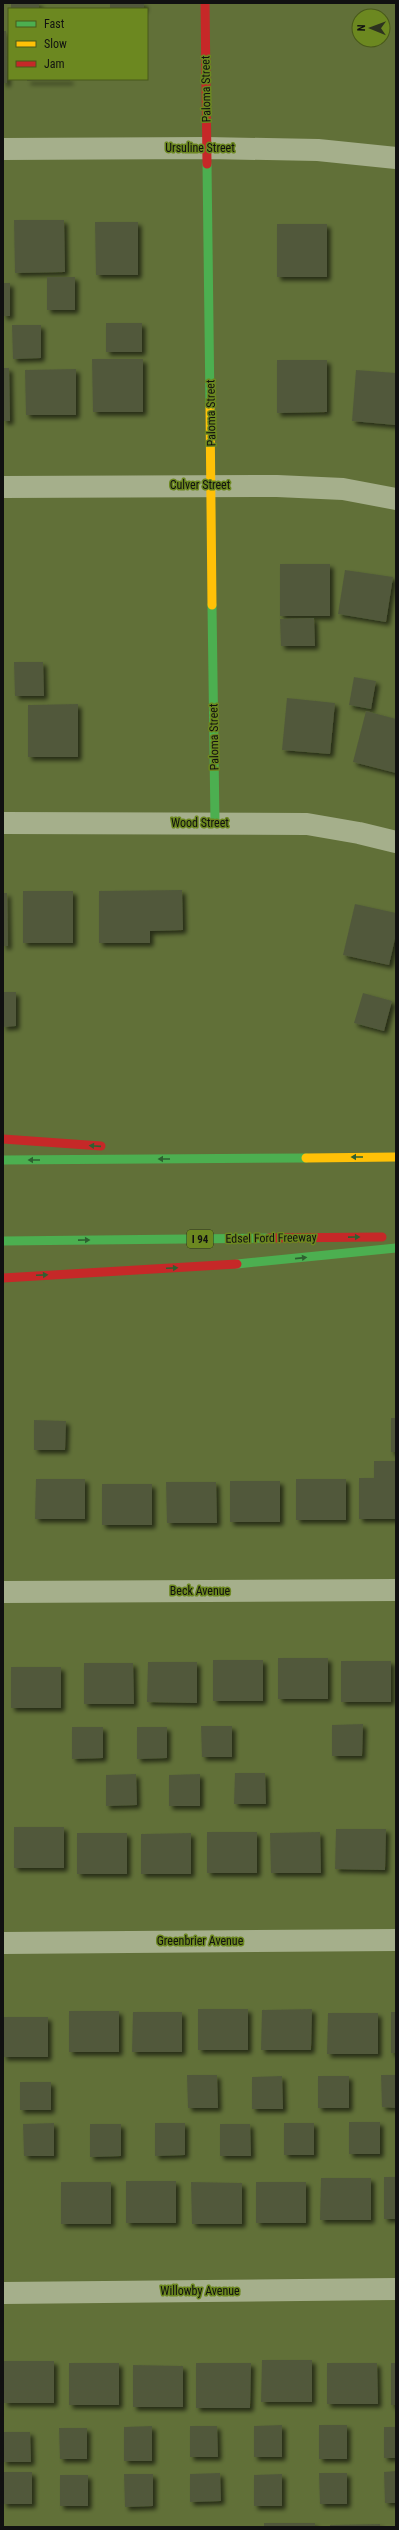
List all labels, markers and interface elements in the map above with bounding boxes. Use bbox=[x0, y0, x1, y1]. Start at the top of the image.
legend bbox=[8, 8, 148, 80]
north arrow bbox=[351, 8, 391, 48]
text: Fast bbox=[44, 17, 65, 31]
text: N bbox=[355, 24, 368, 31]
text: Slow bbox=[44, 37, 67, 51]
street label: Paloma Street bbox=[198, 55, 214, 123]
text: Jam bbox=[44, 57, 65, 71]
street label: Ursuline Street bbox=[165, 141, 235, 155]
street label: Paloma Street bbox=[203, 379, 219, 447]
street label: Culver Street bbox=[170, 478, 231, 492]
street label: Paloma Street bbox=[206, 703, 222, 771]
street label: Wood Street bbox=[171, 816, 229, 830]
one-way arrow bbox=[89, 1142, 101, 1149]
one-way arrow bbox=[351, 1154, 363, 1161]
one-way arrow bbox=[157, 1156, 170, 1162]
one-way arrow bbox=[27, 1157, 40, 1163]
road number: I 94 bbox=[187, 1230, 213, 1248]
street label: Edsel Ford Freeway bbox=[225, 1230, 317, 1246]
one-way arrow bbox=[348, 1234, 361, 1240]
one-way arrow bbox=[78, 1237, 91, 1243]
one-way arrow bbox=[295, 1254, 307, 1261]
one-way arrow bbox=[166, 1264, 178, 1271]
one-way arrow bbox=[36, 1272, 48, 1279]
street label: Beck Avenue bbox=[170, 1584, 231, 1598]
street label: Greenbrier Avenue bbox=[157, 1934, 244, 1948]
street label: Willowby Avenue bbox=[160, 2284, 240, 2298]

